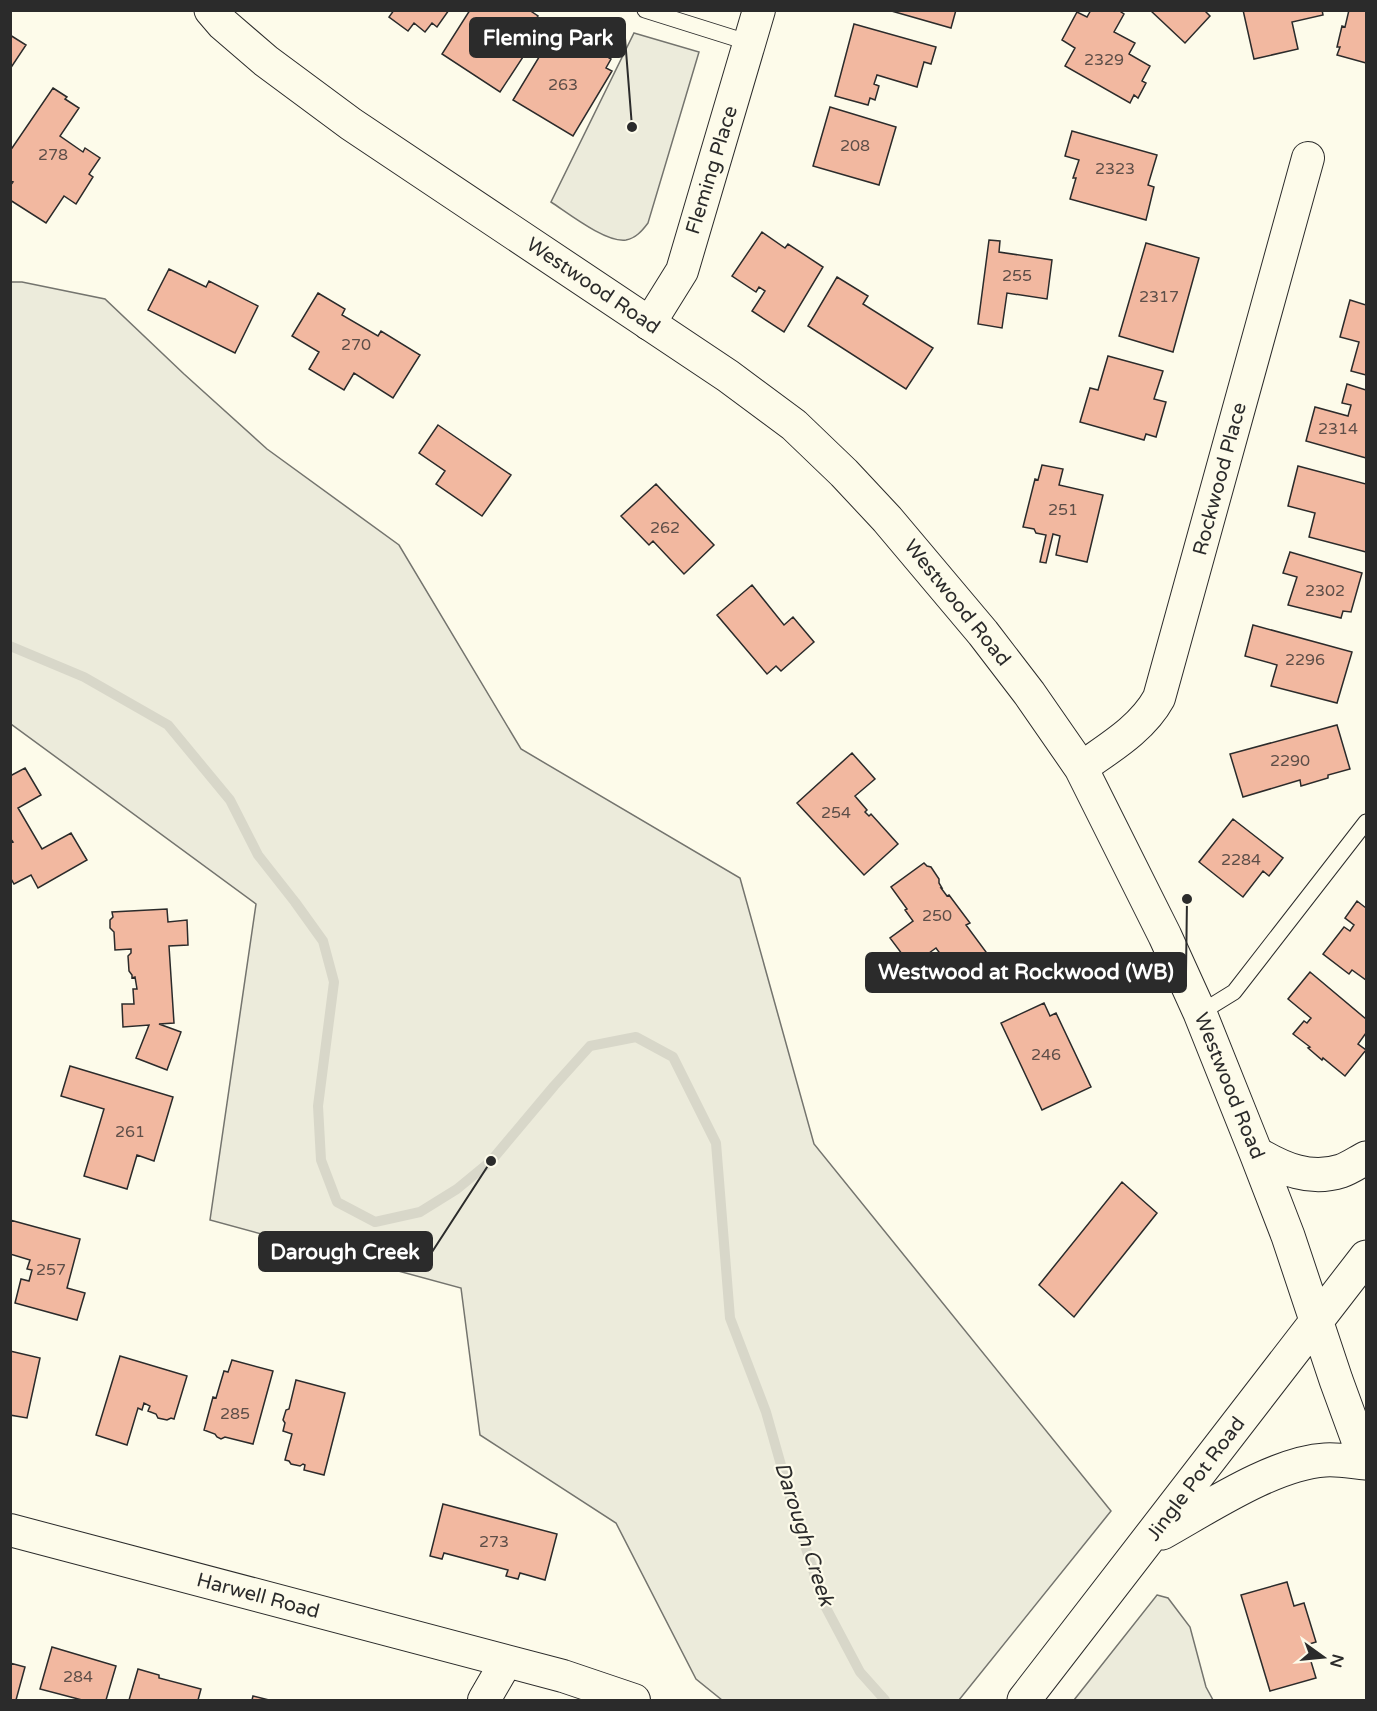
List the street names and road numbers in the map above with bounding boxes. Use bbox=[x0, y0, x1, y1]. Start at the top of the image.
street label: Fleming Place bbox=[681, 103, 743, 237]
street label: Westwood Road bbox=[522, 232, 664, 340]
street label: Rockwood Place bbox=[1188, 400, 1252, 558]
street label: Westwood Road bbox=[899, 535, 1015, 671]
street label: Westwood Road bbox=[1189, 1009, 1269, 1163]
street label: Jingle Pot Road bbox=[1142, 1412, 1250, 1546]
street label: Harwell Road bbox=[194, 1568, 322, 1624]

